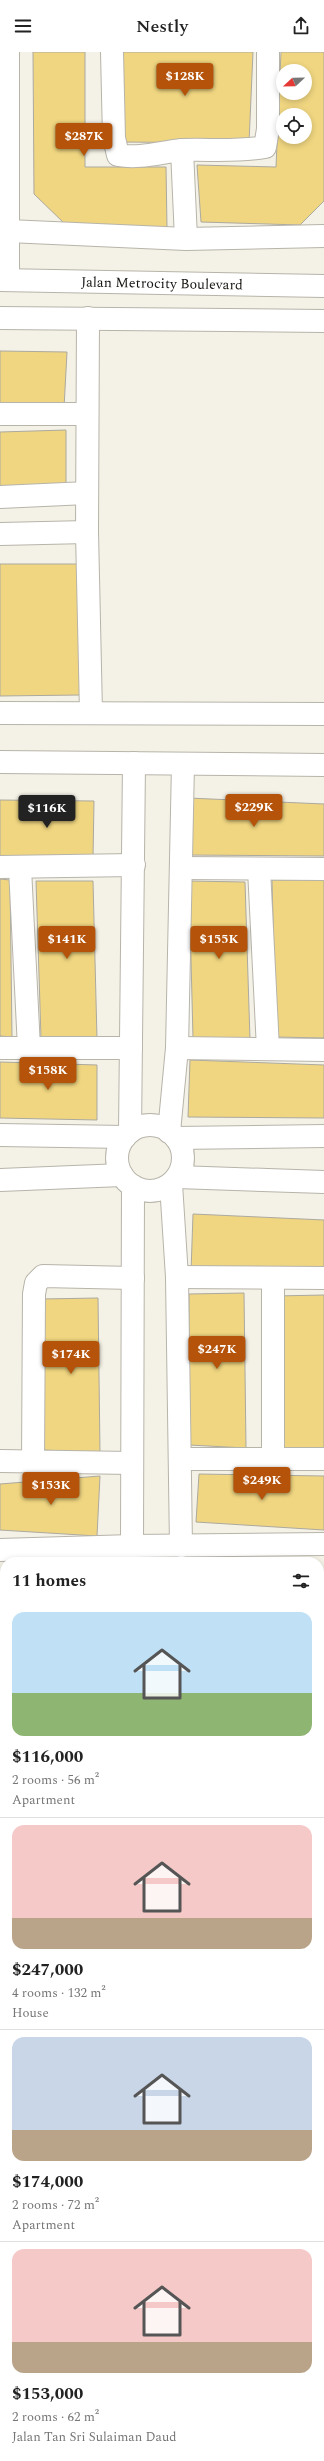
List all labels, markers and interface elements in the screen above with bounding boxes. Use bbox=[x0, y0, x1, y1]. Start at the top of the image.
text: Nestly bbox=[136, 13, 188, 40]
icon: menu bbox=[12, 15, 34, 37]
icon: share bbox=[290, 15, 312, 37]
pin: $128K bbox=[157, 63, 213, 97]
north arrow bbox=[276, 64, 312, 100]
map controls bbox=[276, 64, 312, 144]
text: $128K bbox=[165, 66, 205, 86]
button: locate bbox=[276, 108, 312, 144]
pin: $287K bbox=[56, 123, 112, 157]
text: $287K bbox=[64, 126, 104, 146]
street label: Jalan Metrocity Boulevard bbox=[81, 271, 243, 295]
pin: $229K bbox=[226, 794, 282, 828]
pin: $116K bbox=[19, 795, 75, 829]
text: $229K bbox=[234, 797, 274, 817]
text: $116K bbox=[27, 798, 67, 818]
pin: $141K bbox=[39, 926, 95, 960]
pin: $155K bbox=[191, 926, 247, 960]
text: $141K bbox=[47, 929, 87, 949]
text: $155K bbox=[199, 929, 239, 949]
pin: $158K bbox=[20, 1057, 76, 1091]
text: $158K bbox=[28, 1060, 68, 1080]
pin: $247K bbox=[189, 1336, 245, 1370]
text: $247K bbox=[197, 1339, 237, 1359]
pin: $174K bbox=[43, 1341, 99, 1375]
text: $174K bbox=[51, 1344, 91, 1364]
pin: $249K bbox=[234, 1467, 290, 1501]
text: $249K bbox=[242, 1470, 282, 1490]
pin: $153K bbox=[23, 1472, 79, 1506]
text: $153K bbox=[31, 1475, 71, 1495]
text: 11 homes bbox=[12, 1568, 86, 1594]
icon: filters bbox=[290, 1570, 312, 1592]
icon: home bbox=[126, 1638, 198, 1710]
text: $116,000 bbox=[12, 1744, 83, 1770]
text: 2 rooms · 56 m² bbox=[12, 1770, 99, 1790]
text: Apartment bbox=[12, 1790, 75, 1810]
icon: home bbox=[126, 1851, 198, 1923]
text: $247,000 bbox=[12, 1957, 83, 1983]
text: 4 rooms · 132 m² bbox=[12, 1983, 106, 2003]
text: House bbox=[12, 2003, 49, 2023]
icon: home bbox=[126, 2063, 198, 2135]
text: $174,000 bbox=[12, 2169, 83, 2195]
text: 2 rooms · 72 m² bbox=[12, 2195, 99, 2215]
text: Apartment bbox=[12, 2215, 75, 2235]
icon: home bbox=[126, 2275, 198, 2347]
text: $153,000 bbox=[12, 2381, 83, 2407]
text: 2 rooms · 62 m² bbox=[12, 2407, 99, 2427]
text: Jalan Tan Sri Sulaiman Daud bbox=[12, 2427, 177, 2447]

